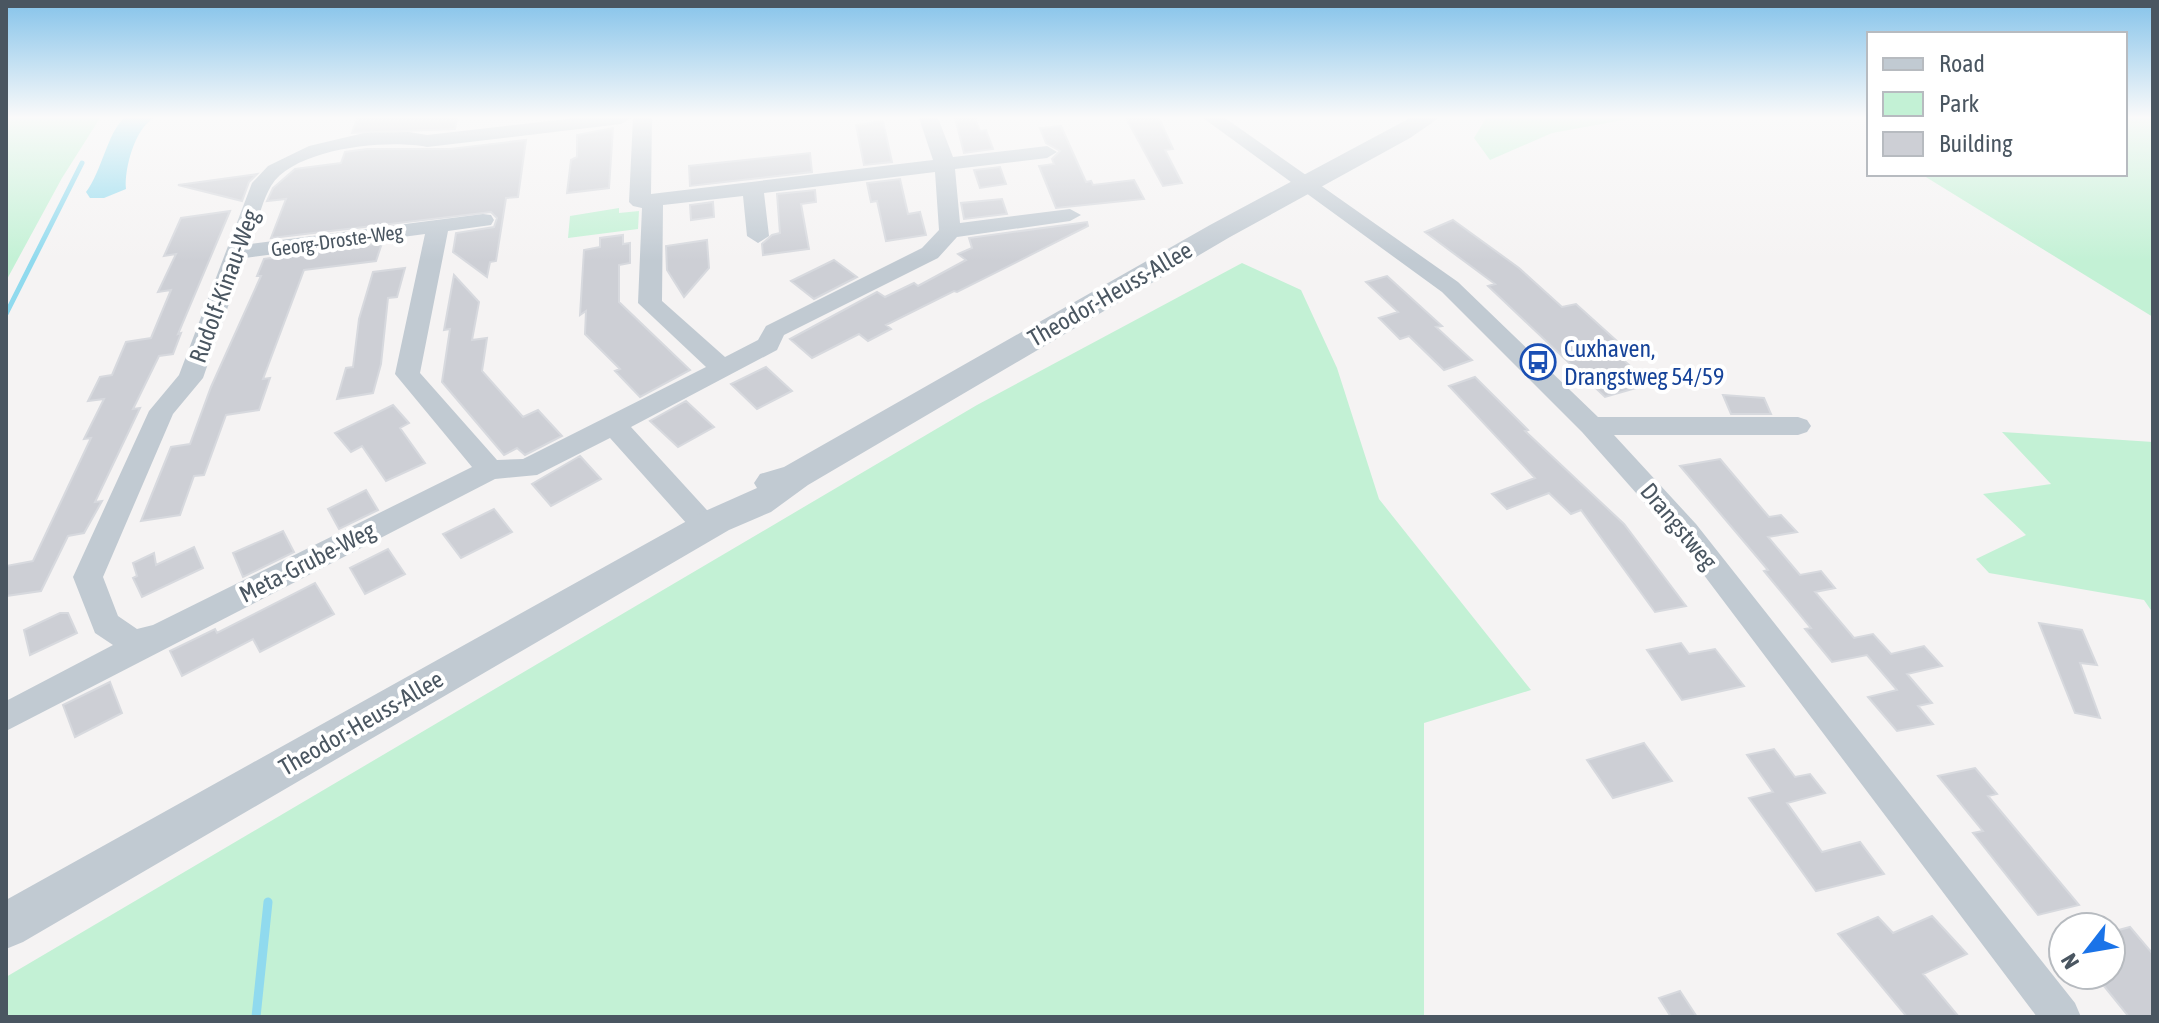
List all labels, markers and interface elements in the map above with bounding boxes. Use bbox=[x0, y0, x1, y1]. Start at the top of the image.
legend bbox=[1867, 32, 2127, 176]
text: Road bbox=[1939, 50, 1985, 77]
text: Park bbox=[1939, 90, 1980, 117]
text: Building bbox=[1939, 130, 2013, 157]
street label: Rudolf-Kinau-Weg bbox=[184, 205, 264, 366]
street label: Georg-Droste-Weg bbox=[270, 219, 405, 261]
street label: Theodor-Heuss-Allee bbox=[1023, 236, 1197, 352]
place label: Cuxhaven, Drangstweg 54/59 bbox=[1564, 335, 1724, 390]
bus stop icon: Cuxhaven, Drangstweg 54/59 bbox=[1519, 343, 1557, 381]
street label: Drangstweg bbox=[1635, 478, 1723, 575]
street label: Meta-Grube-Weg bbox=[235, 516, 380, 608]
street label: Theodor-Heuss-Allee bbox=[274, 665, 448, 781]
north arrow bbox=[2047, 911, 2127, 991]
text: N bbox=[2055, 949, 2084, 974]

